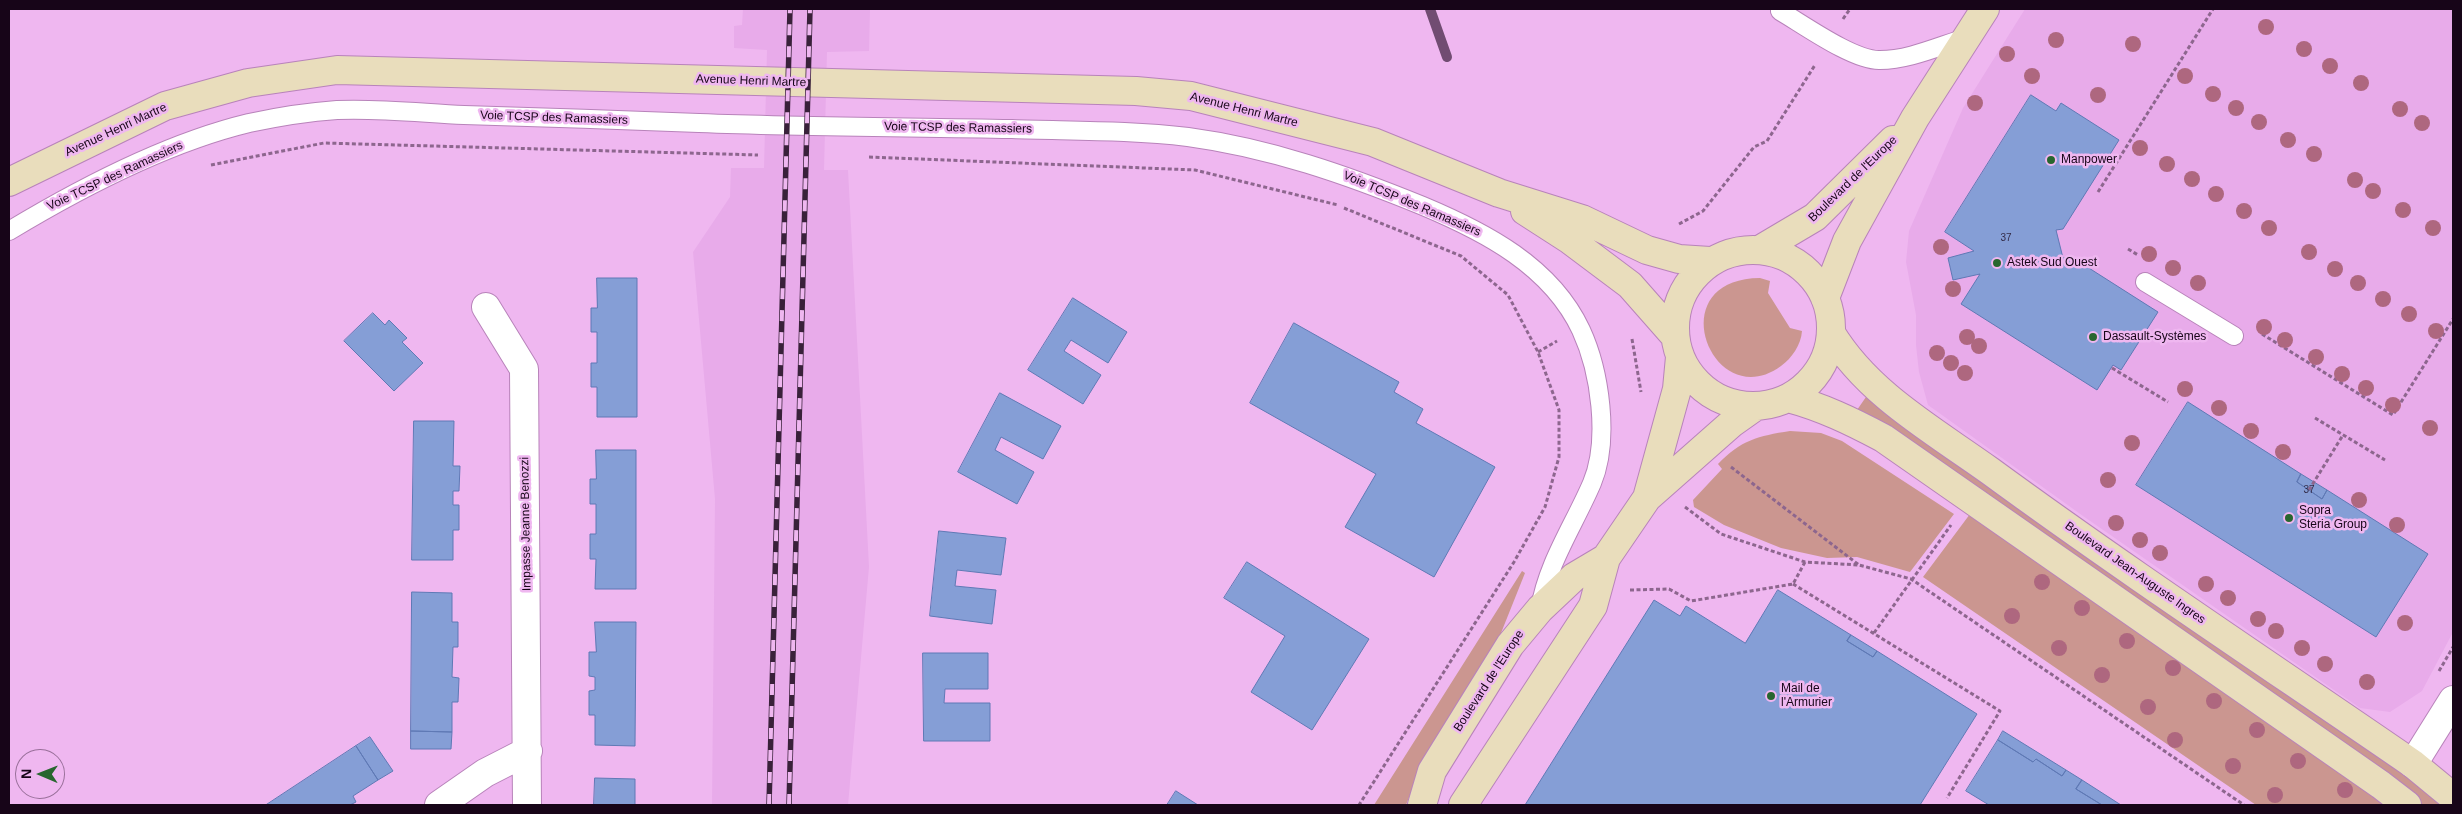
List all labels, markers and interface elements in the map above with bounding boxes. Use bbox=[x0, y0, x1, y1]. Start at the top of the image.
street label: Avenue Henri Martre bbox=[696, 72, 806, 90]
street label: Avenue Henri Martre bbox=[1189, 90, 1299, 130]
street label: Avenue Henri Martre bbox=[63, 100, 169, 160]
street label: Voie TCSP des Ramassiers bbox=[480, 108, 628, 128]
street label: Voie TCSP des Ramassiers bbox=[884, 120, 1032, 136]
street label: Boulevard de l'Europe bbox=[1806, 133, 1900, 225]
street label: Voie TCSP des Ramassiers bbox=[45, 138, 185, 214]
place label: Manpower bbox=[2061, 153, 2117, 167]
marker: Manpower bbox=[2045, 154, 2057, 166]
street label: Voie TCSP des Ramassiers bbox=[1341, 168, 1483, 240]
house number: 37 bbox=[2000, 232, 2012, 244]
place label: Astek Sud Ouest bbox=[2007, 256, 2097, 270]
marker: Astek Sud Ouest bbox=[1991, 257, 2003, 269]
place label: Dassault-Systèmes bbox=[2103, 330, 2206, 344]
marker: Dassault-Systèmes bbox=[2087, 331, 2099, 343]
street label: Impasse Jeanne Benozzi bbox=[518, 457, 534, 591]
house number: 37 bbox=[2303, 484, 2315, 496]
place label: Sopra Steria Group bbox=[2299, 504, 2367, 532]
marker: Sopra Steria Group bbox=[2283, 512, 2295, 524]
street label: Boulevard Jean-Auguste Ingres bbox=[2062, 519, 2208, 627]
street label: Boulevard de l'Europe bbox=[1451, 628, 1527, 734]
place label: Mail de l'Armurier bbox=[1781, 682, 1832, 710]
marker: Mail de l'Armurier bbox=[1765, 690, 1777, 702]
north arrow bbox=[15, 749, 65, 799]
text: N bbox=[18, 769, 34, 779]

